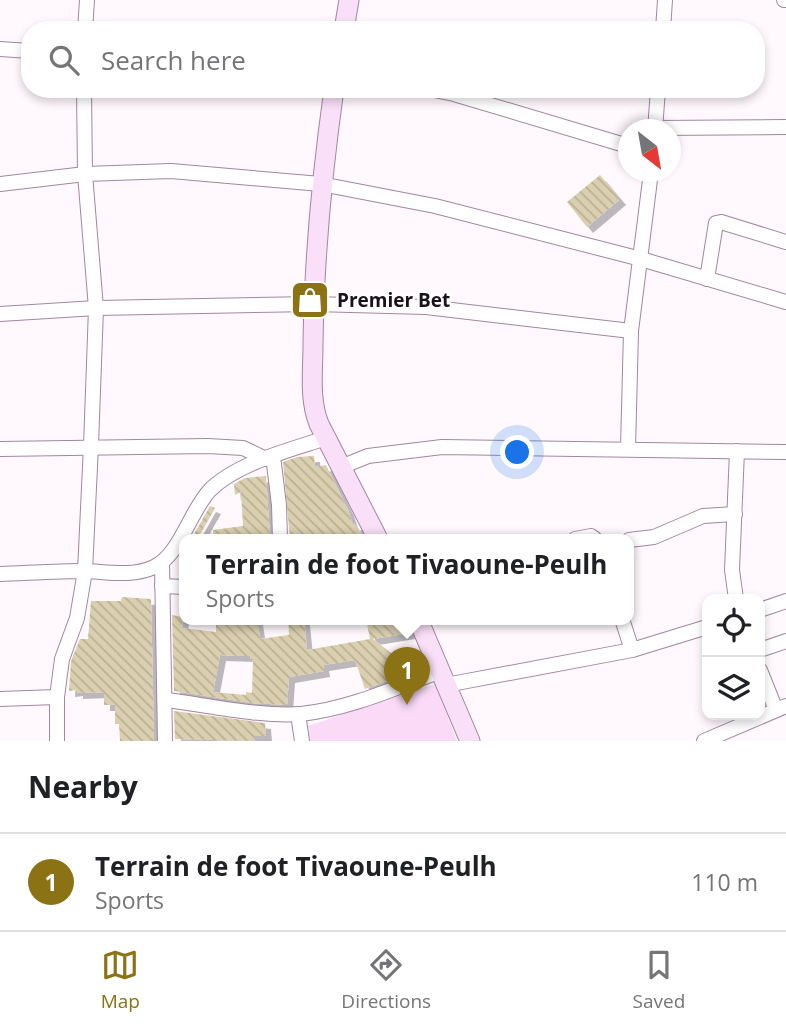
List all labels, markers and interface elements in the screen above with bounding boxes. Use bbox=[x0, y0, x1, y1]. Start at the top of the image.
search box bbox=[21, 21, 765, 98]
icon: search bbox=[45, 41, 83, 79]
text: Search here bbox=[101, 42, 246, 78]
north arrow bbox=[618, 119, 681, 182]
shop icon: Premier Bet bbox=[289, 279, 331, 321]
place label: Premier Bet bbox=[337, 287, 450, 313]
your location bbox=[500, 435, 534, 469]
popup bbox=[179, 534, 634, 625]
text: Terrain de foot Tivaoune-Peulh bbox=[206, 546, 607, 582]
text: Sports bbox=[206, 582, 275, 614]
map controls bbox=[702, 594, 765, 720]
button: locate bbox=[702, 594, 765, 657]
pin: 1 bbox=[384, 647, 430, 705]
button: layers bbox=[702, 657, 765, 720]
text: Nearby bbox=[28, 766, 138, 807]
text: Terrain de foot Tivaoune-Peulh bbox=[95, 848, 497, 884]
text: 1 bbox=[44, 866, 58, 898]
text: 110 m bbox=[691, 866, 758, 898]
text: Sports bbox=[95, 884, 164, 916]
tab: Map bbox=[101, 946, 140, 1014]
tab: Directions bbox=[341, 946, 431, 1014]
tab: Saved bbox=[633, 946, 685, 1014]

